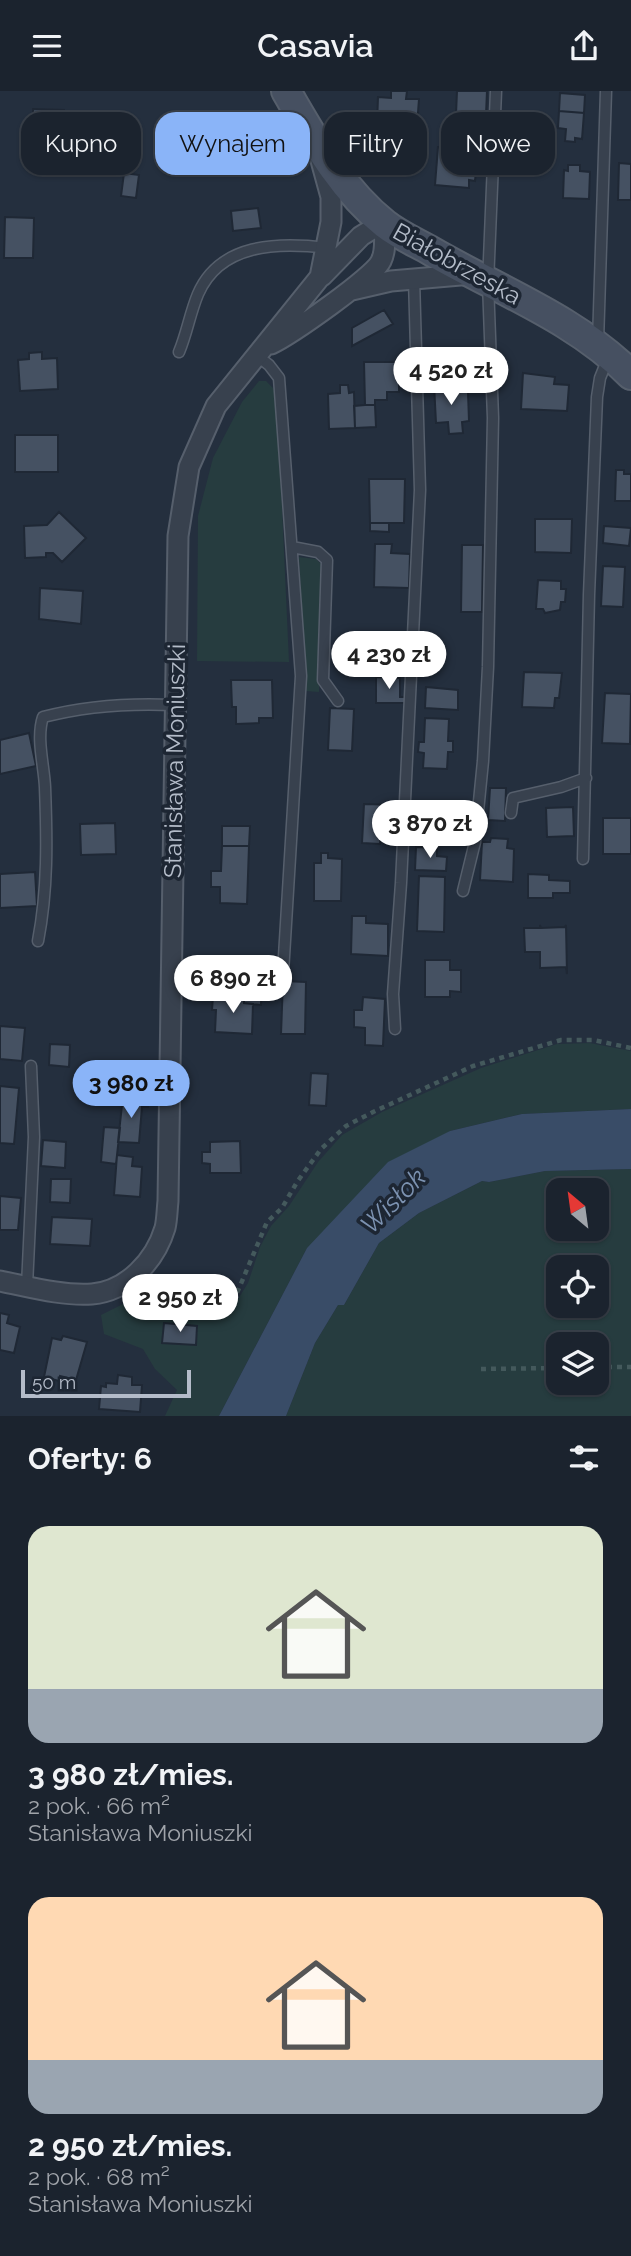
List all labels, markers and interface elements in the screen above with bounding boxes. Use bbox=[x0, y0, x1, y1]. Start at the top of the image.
icon: menu bbox=[28, 27, 66, 65]
text: Casavia bbox=[257, 27, 374, 64]
icon: share bbox=[565, 27, 603, 65]
chip: Kupno bbox=[21, 112, 141, 175]
chip: Wynajem bbox=[155, 112, 310, 175]
chip: Filtry bbox=[324, 112, 427, 175]
chip: Nowe bbox=[441, 112, 555, 175]
street label: Białobrzeska bbox=[388, 217, 526, 311]
pin: 4 520 zł bbox=[379, 347, 523, 407]
text: 4 520 zł bbox=[409, 356, 493, 383]
pin: 4 230 zł bbox=[317, 631, 461, 691]
text: 4 230 zł bbox=[347, 640, 431, 667]
street label: Stanisława Moniuszki bbox=[158, 644, 191, 878]
pin: 3 870 zł bbox=[358, 801, 502, 860]
text: 3 870 zł bbox=[388, 809, 472, 836]
pin: 6 890 zł bbox=[161, 955, 305, 1015]
text: 6 890 zł bbox=[190, 964, 276, 991]
pin: 3 980 zł bbox=[59, 1061, 203, 1120]
text: 3 980 zł bbox=[89, 1069, 173, 1096]
water label: Wisłok bbox=[354, 1162, 432, 1240]
north arrow bbox=[546, 1178, 609, 1241]
map controls bbox=[546, 1178, 609, 1395]
button: locate bbox=[546, 1255, 609, 1318]
pin: 2 950 zł bbox=[108, 1275, 252, 1334]
text: 2 950 zł bbox=[138, 1283, 222, 1310]
button: layers bbox=[546, 1332, 609, 1395]
scale bar bbox=[21, 1367, 191, 1399]
text: 50 m bbox=[32, 1371, 76, 1393]
icon: filters bbox=[565, 1439, 603, 1477]
text: Oferty: 6 bbox=[28, 1441, 152, 1476]
icon: home bbox=[253, 1571, 379, 1697]
text: 3 980 zł/mies. bbox=[28, 1757, 234, 1792]
text: 2 pok. · 66 m² bbox=[28, 1792, 170, 1819]
text: Stanisława Moniuszki bbox=[28, 1819, 253, 1846]
icon: home bbox=[253, 1942, 379, 2068]
text: 2 950 zł/mies. bbox=[28, 2128, 232, 2163]
text: 2 pok. · 68 m² bbox=[28, 2163, 170, 2190]
text: Stanisława Moniuszki bbox=[28, 2190, 253, 2217]

